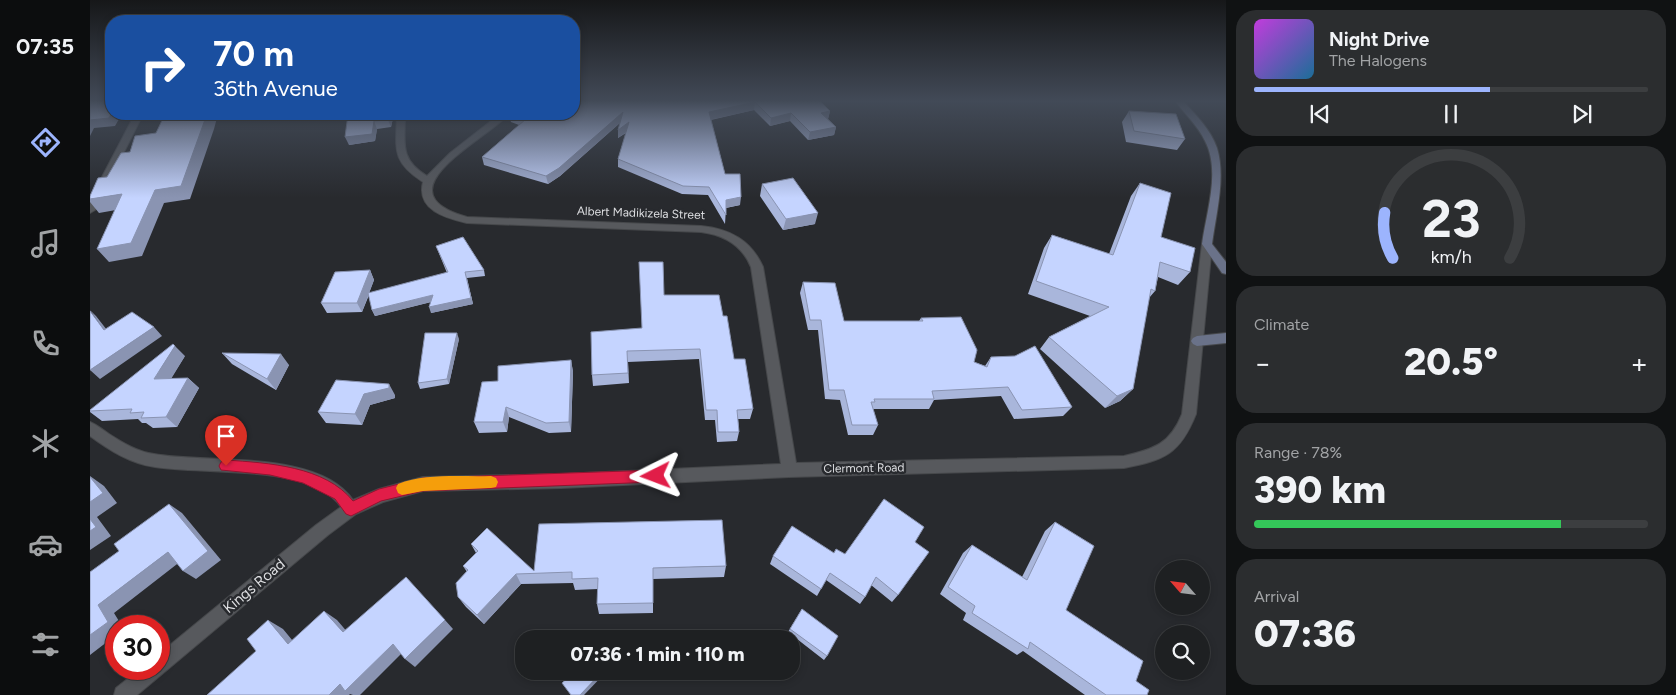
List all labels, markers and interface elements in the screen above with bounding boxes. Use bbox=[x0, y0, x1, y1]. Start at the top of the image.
text: Night Drive bbox=[1329, 28, 1429, 51]
text: 07:35 bbox=[16, 33, 74, 60]
text: 70 m bbox=[213, 33, 294, 75]
icon: right bbox=[130, 35, 195, 100]
text: The Halogens bbox=[1329, 51, 1427, 70]
text: 36th Avenue bbox=[213, 75, 338, 102]
icon: previous bbox=[1306, 100, 1334, 128]
icon: pause bbox=[1437, 100, 1465, 128]
icon: next bbox=[1568, 100, 1596, 128]
icon: directions bbox=[28, 125, 63, 160]
text: 23 bbox=[1421, 188, 1481, 250]
street label: Albert Madikizela Street bbox=[577, 204, 706, 222]
icon: music bbox=[28, 226, 63, 261]
text: km/h bbox=[1431, 246, 1471, 267]
text: Climate bbox=[1254, 315, 1309, 334]
icon: phone bbox=[28, 326, 63, 361]
text: 20.5° bbox=[1404, 339, 1498, 385]
text: − bbox=[1254, 346, 1271, 380]
text: + bbox=[1631, 346, 1648, 380]
pin bbox=[205, 415, 247, 466]
icon: arrive bbox=[212, 422, 240, 450]
icon: climate bbox=[28, 426, 63, 461]
text: Range · 78% bbox=[1254, 443, 1342, 462]
position arrow bbox=[629, 449, 681, 501]
street label: Clermont Road bbox=[823, 460, 905, 476]
text: 390 km bbox=[1254, 467, 1386, 513]
icon: car bbox=[28, 527, 63, 562]
street label: Kings Road bbox=[219, 555, 289, 617]
north arrow bbox=[1155, 560, 1210, 615]
map controls bbox=[1155, 560, 1210, 680]
text: Arrival bbox=[1254, 587, 1299, 606]
text: 07:36 bbox=[1254, 611, 1356, 657]
speed limit sign: 30 bbox=[105, 615, 170, 680]
button: search bbox=[1155, 625, 1210, 680]
icon: filters bbox=[28, 627, 63, 662]
text: 07:36 · 1 min · 110 m bbox=[570, 643, 745, 666]

